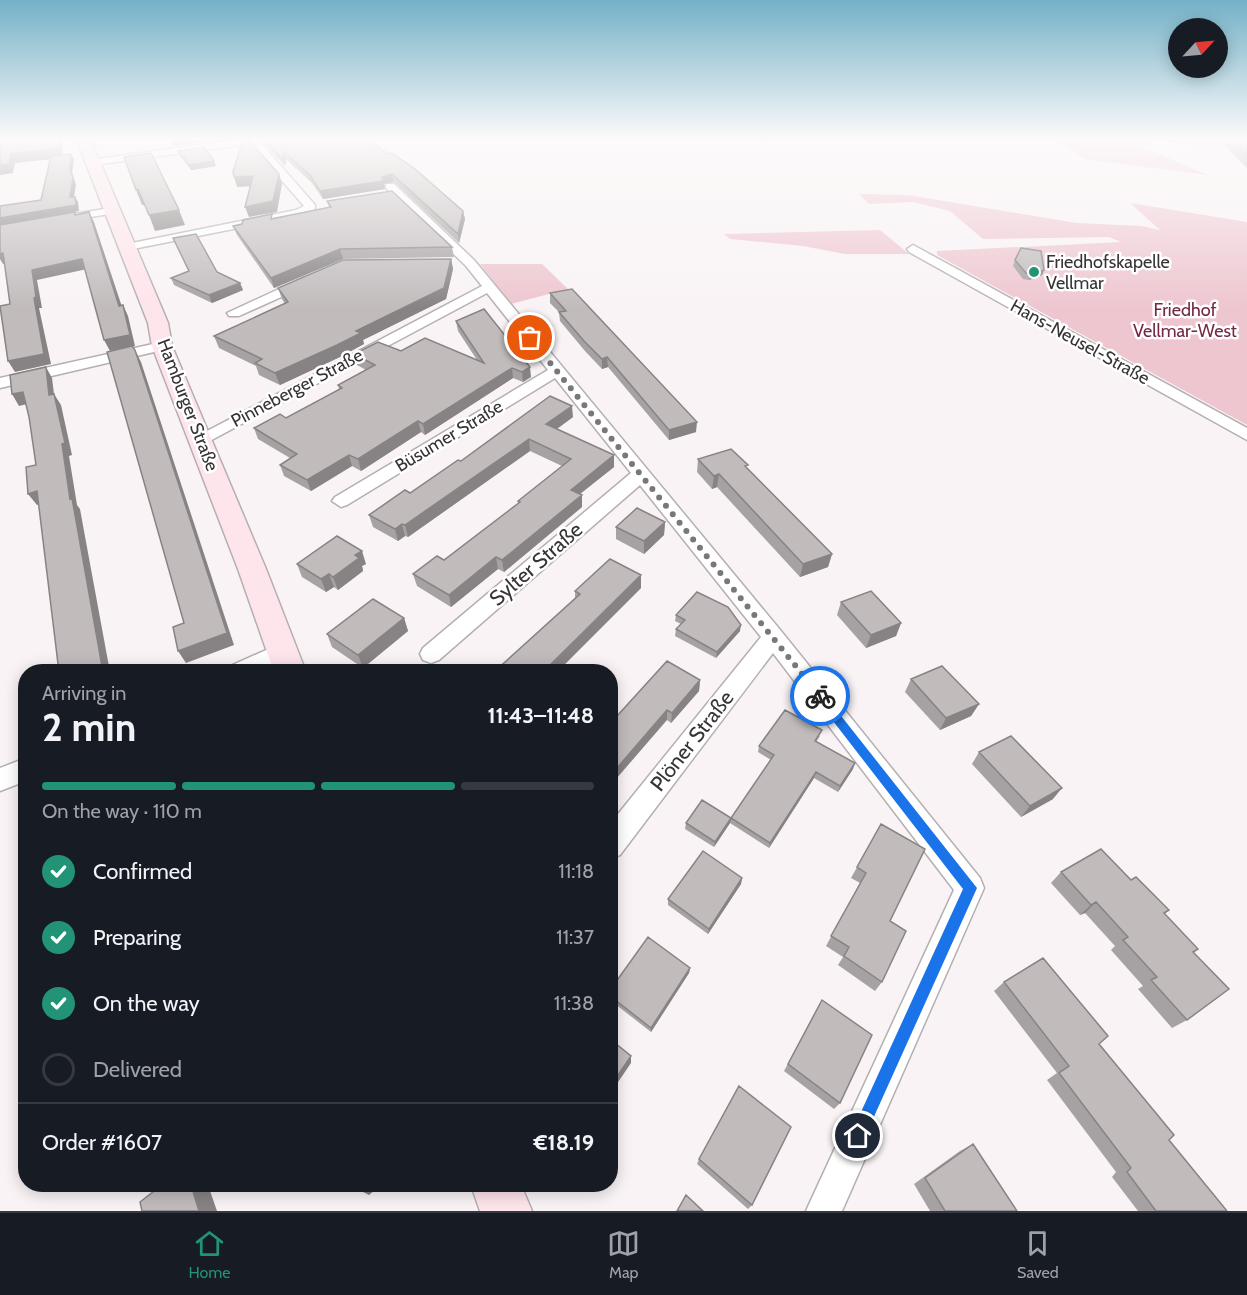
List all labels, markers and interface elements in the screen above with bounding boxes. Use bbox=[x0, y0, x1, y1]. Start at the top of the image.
north arrow bbox=[1168, 18, 1228, 78]
map controls bbox=[1168, 18, 1228, 78]
place label: Friedhofskapelle Vellmar bbox=[1046, 251, 1170, 294]
marker: Friedhofskapelle Vellmar bbox=[1027, 265, 1041, 279]
street label: Hans-Neusel-Straße bbox=[1007, 295, 1153, 389]
park label: Friedhof Vellmar-West bbox=[1133, 299, 1237, 342]
pin bbox=[504, 312, 555, 363]
icon: bag bbox=[513, 321, 546, 354]
street label: Hamburger Straße bbox=[153, 336, 223, 474]
street label: Pinneberger Straße bbox=[227, 344, 367, 432]
street label: Büsumer Straße bbox=[391, 395, 507, 477]
street label: Sylter Straße bbox=[484, 516, 587, 611]
courier bbox=[790, 666, 850, 726]
icon: bike bbox=[804, 680, 837, 713]
text: Arriving in bbox=[42, 681, 126, 705]
street label: Plöner Straße bbox=[645, 685, 739, 796]
text: 11:43–11:48 bbox=[487, 702, 594, 729]
text: 2 min bbox=[42, 703, 136, 751]
text: On the way · 110 m bbox=[42, 799, 202, 823]
icon: check bbox=[42, 855, 75, 888]
text: Confirmed bbox=[93, 858, 192, 885]
text: 11:18 bbox=[558, 859, 594, 883]
icon: check bbox=[42, 921, 75, 954]
text: Preparing bbox=[93, 924, 181, 951]
text: 11:37 bbox=[556, 925, 594, 949]
icon: check bbox=[42, 987, 75, 1020]
text: On the way bbox=[93, 990, 200, 1017]
text: 11:38 bbox=[554, 991, 594, 1015]
text: Delivered bbox=[93, 1056, 182, 1083]
pin bbox=[832, 1110, 883, 1161]
icon: home bbox=[841, 1119, 874, 1152]
text: Order #1607 bbox=[42, 1129, 162, 1156]
text: €18.19 bbox=[534, 1129, 594, 1156]
tab: Home bbox=[188, 1227, 231, 1282]
tab: Map bbox=[607, 1227, 640, 1282]
tab: Saved bbox=[1017, 1227, 1059, 1282]

